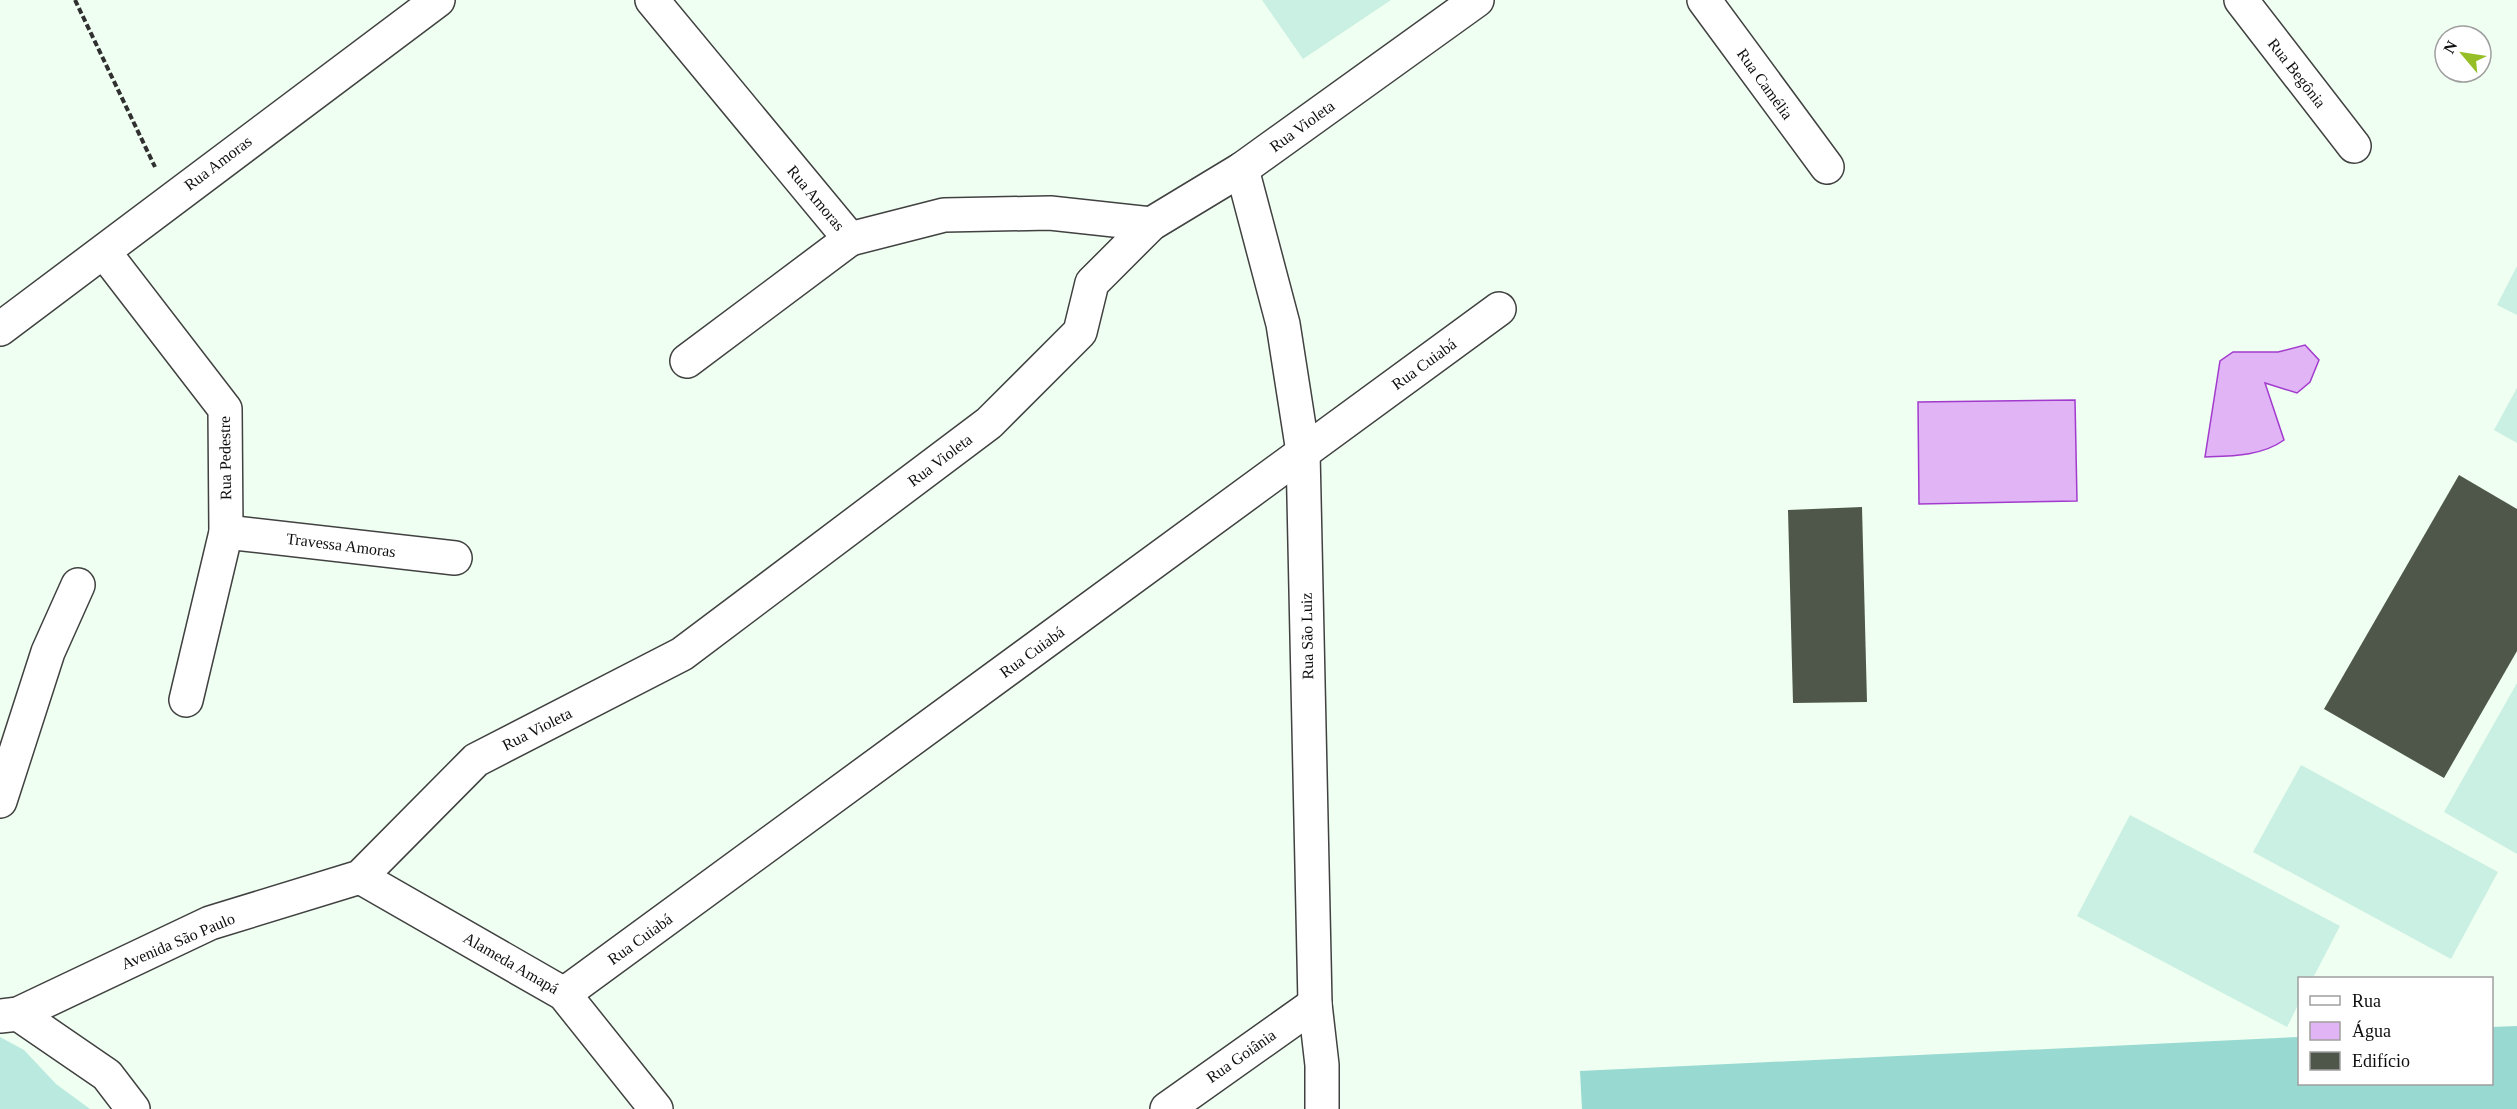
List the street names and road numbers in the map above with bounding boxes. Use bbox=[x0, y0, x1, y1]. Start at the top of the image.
street label: Rua Begônia bbox=[2264, 35, 2329, 112]
street label: Rua Camélia bbox=[1734, 45, 1796, 123]
street label: Rua Violeta bbox=[1266, 97, 1338, 155]
street label: Rua Amoras bbox=[181, 132, 255, 194]
street label: Rua Amoras bbox=[784, 162, 848, 234]
street label: Rua Cuiabá bbox=[1389, 335, 1459, 393]
street label: Rua Pedestre bbox=[216, 416, 234, 500]
street label: Rua Violeta bbox=[905, 430, 975, 490]
street label: Travessa Amoras bbox=[285, 530, 397, 560]
street label: Rua São Luiz bbox=[1298, 592, 1316, 680]
street label: Rua Cuiabá bbox=[997, 623, 1067, 681]
street label: Rua Violeta bbox=[499, 704, 575, 754]
street label: Avenida São Paulo bbox=[119, 909, 237, 973]
street label: Rua Cuiabá bbox=[605, 910, 675, 968]
street label: Alameda Amapá bbox=[460, 929, 562, 998]
street label: Rua Goiânia bbox=[1203, 1026, 1279, 1086]

